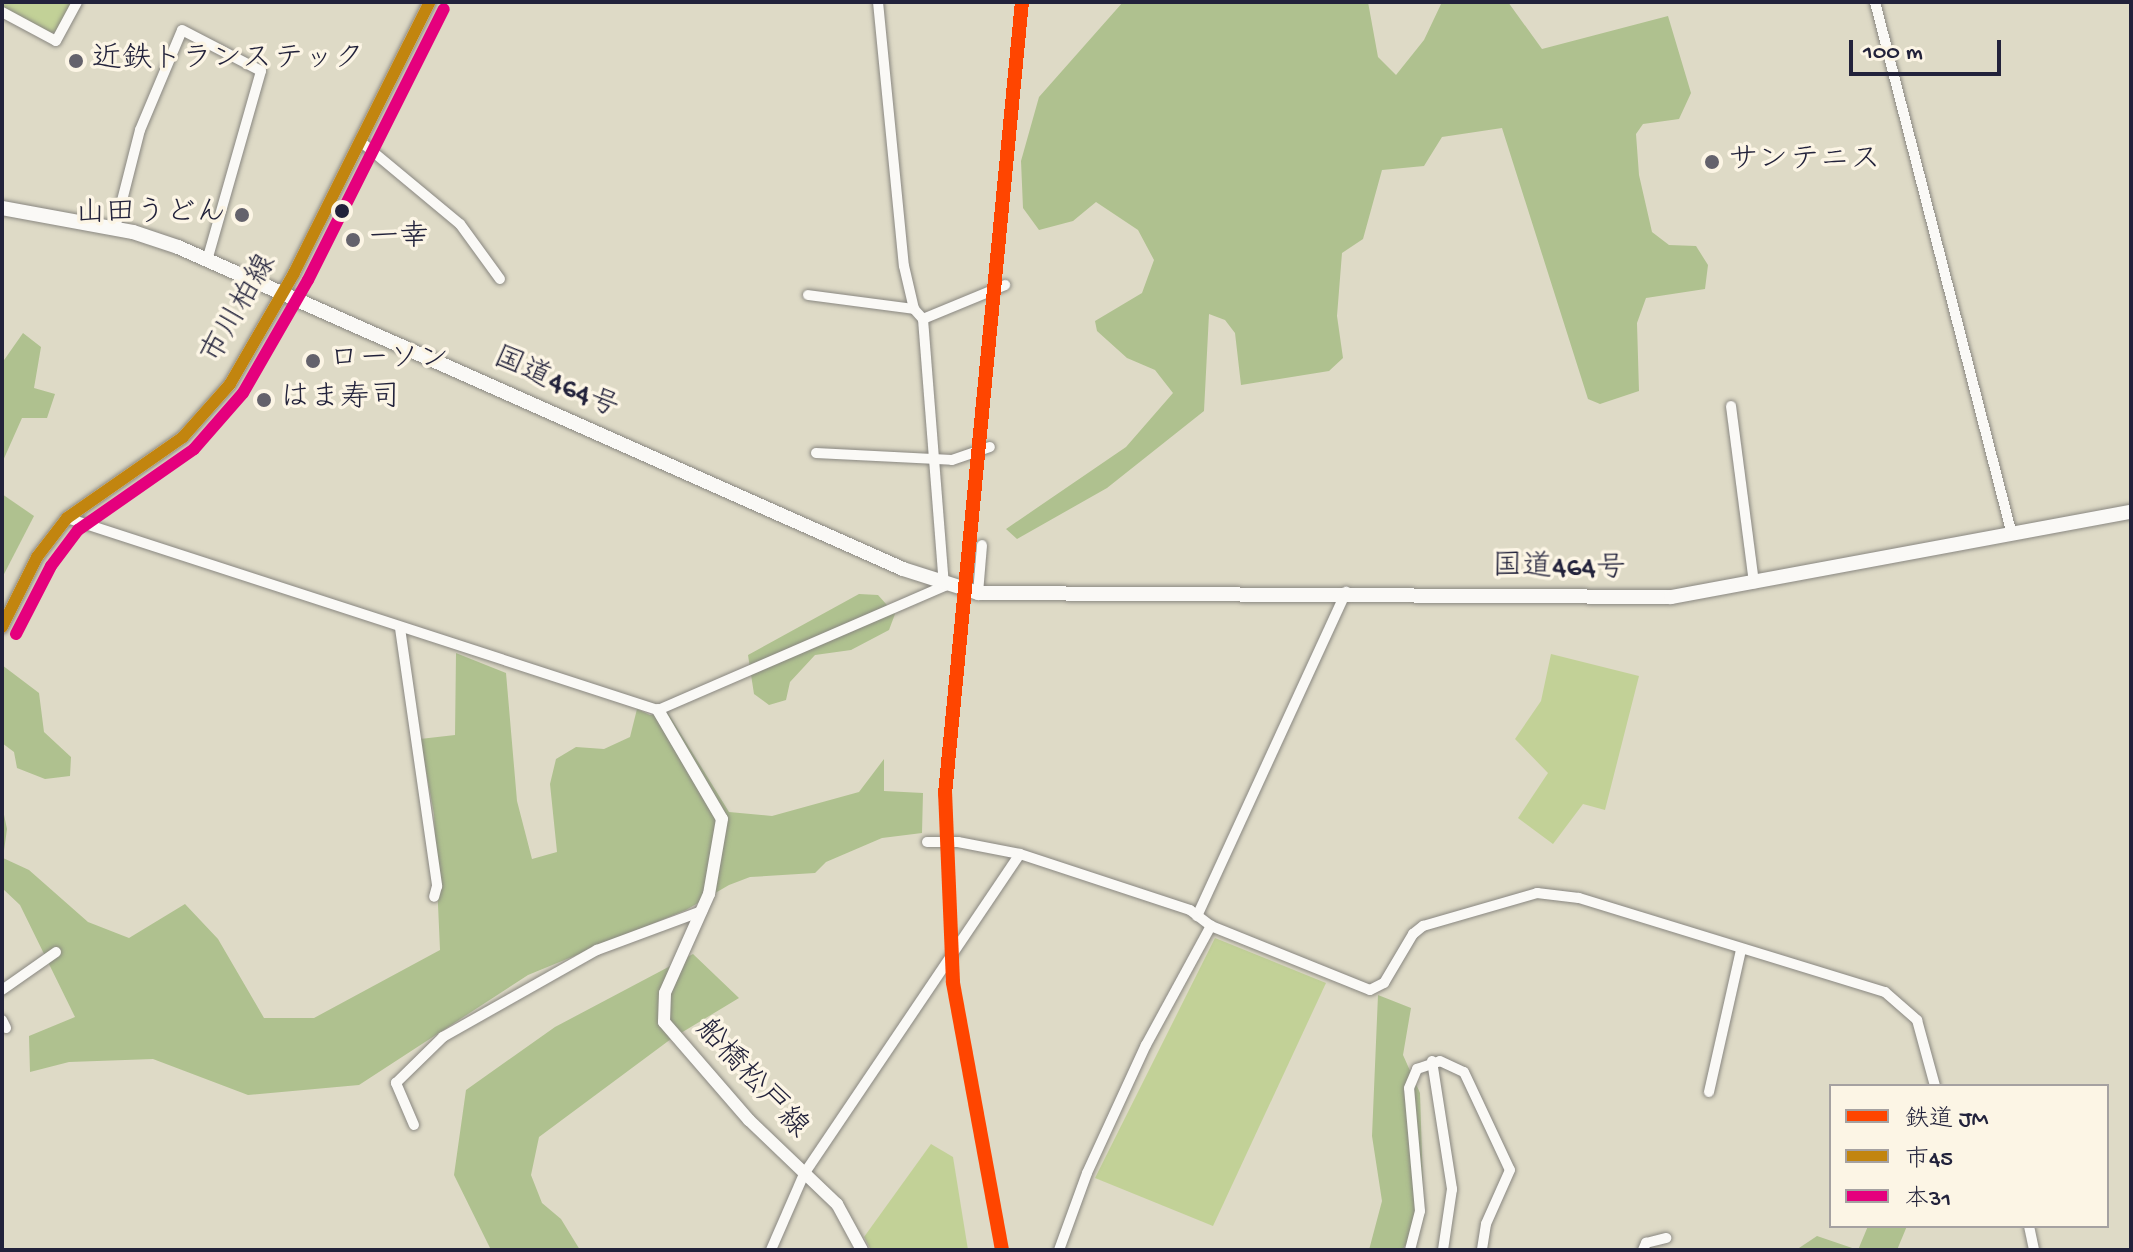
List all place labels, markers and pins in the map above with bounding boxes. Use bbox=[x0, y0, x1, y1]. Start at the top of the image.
place label: 近鉄トランステック bbox=[92, 43, 362, 79]
marker: 近鉄トランステック bbox=[67, 52, 85, 70]
place label: サンテニス bbox=[1728, 144, 1878, 180]
marker: サンテニス bbox=[1703, 153, 1721, 171]
place label: 山田うどん bbox=[76, 197, 226, 233]
unlabelled marker bbox=[334, 203, 350, 219]
marker: 山田うどん bbox=[233, 206, 251, 224]
place label: 一幸 bbox=[369, 222, 429, 258]
marker: 一幸 bbox=[344, 231, 362, 249]
place label: ローソン bbox=[329, 343, 449, 379]
marker: ローソン bbox=[304, 352, 322, 370]
place label: はま寿司 bbox=[280, 382, 400, 418]
marker: はま寿司 bbox=[255, 391, 273, 409]

